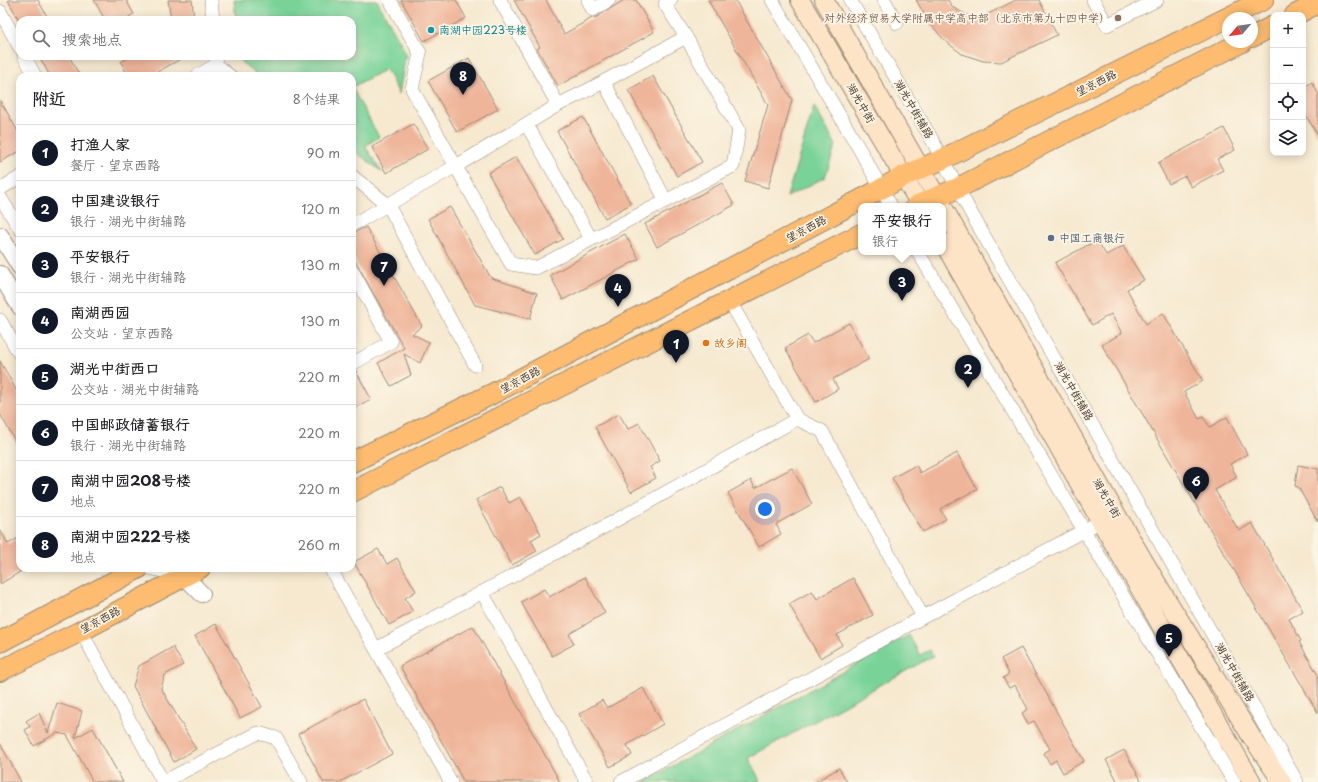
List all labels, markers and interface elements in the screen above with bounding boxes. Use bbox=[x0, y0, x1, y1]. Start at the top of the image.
place label: 对外经济贸易大学附属中学高中部（北京市第九十四中学） bbox=[824, 9, 1110, 26]
north arrow bbox=[1222, 12, 1258, 48]
map controls bbox=[1270, 12, 1306, 156]
button: + bbox=[1270, 12, 1306, 48]
marker: 对外经济贸易大学附属中学高中部（北京市第九十四中学） bbox=[1113, 13, 1123, 23]
search box bbox=[16, 16, 356, 60]
place label: 南湖中园223号楼 bbox=[439, 21, 527, 38]
marker: 南湖中园223号楼 bbox=[426, 25, 436, 35]
icon: search bbox=[30, 27, 52, 49]
text: 搜索地点 bbox=[62, 27, 122, 50]
button: − bbox=[1270, 48, 1306, 84]
pin: 8 bbox=[450, 62, 476, 95]
street label: 望京西路 bbox=[1072, 65, 1119, 100]
street label: 湖光中街辅路 bbox=[891, 76, 938, 142]
street label: 湖光中街 bbox=[843, 79, 880, 127]
button: locate bbox=[1270, 84, 1306, 120]
text: 附近 bbox=[32, 85, 66, 111]
text: 8个结果 bbox=[293, 89, 340, 108]
button: layers bbox=[1270, 120, 1306, 156]
text: 打渔人家 bbox=[70, 132, 130, 155]
text: 1 bbox=[42, 143, 48, 162]
text: 90 m bbox=[307, 143, 340, 162]
text: 餐厅 · 望京西路 bbox=[70, 155, 160, 174]
text: 中国建设银行 bbox=[70, 188, 160, 211]
text: 2 bbox=[40, 199, 50, 218]
text: 120 m bbox=[301, 199, 340, 218]
popup bbox=[858, 203, 946, 255]
text: 平安银行 bbox=[872, 208, 932, 231]
text: 银行 · 湖光中街辅路 bbox=[70, 211, 186, 230]
street label: 望京西路 bbox=[782, 211, 829, 246]
place label: 中国工商银行 bbox=[1059, 229, 1125, 246]
text: 银行 bbox=[872, 231, 898, 250]
marker: 中国工商银行 bbox=[1046, 233, 1056, 243]
text: 平安银行 bbox=[70, 244, 130, 267]
pin: 7 bbox=[371, 253, 397, 286]
text: 3 bbox=[41, 255, 49, 274]
text: 130 m bbox=[301, 255, 340, 274]
text: 银行 · 湖光中街辅路 bbox=[70, 267, 186, 286]
pin: 3 bbox=[889, 268, 915, 301]
pin: 4 bbox=[605, 274, 631, 307]
text: 南湖西园 bbox=[70, 300, 130, 323]
text: 4 bbox=[41, 311, 49, 330]
text: 130 m bbox=[301, 311, 340, 330]
text: 公交站 · 望京西路 bbox=[70, 323, 173, 342]
pin: 1 bbox=[663, 330, 689, 363]
place label: 故乡阁 bbox=[714, 334, 747, 351]
marker: 故乡阁 bbox=[701, 338, 711, 348]
pin: 2 bbox=[955, 355, 981, 388]
text: 湖光中街西口 bbox=[70, 356, 160, 379]
street label: 湖光中街辅路 bbox=[1051, 358, 1098, 424]
street label: 望京西路 bbox=[496, 362, 543, 397]
text: 5 bbox=[41, 367, 49, 386]
text: 220 m bbox=[298, 367, 340, 386]
text: 公交站 · 湖光中街辅路 bbox=[70, 379, 199, 398]
text: 中国邮政储蓄银行 bbox=[70, 412, 190, 435]
text: 6 bbox=[40, 423, 50, 442]
text: 220 m bbox=[298, 423, 340, 442]
text: 银行 · 湖光中街辅路 bbox=[70, 435, 186, 454]
pin: 6 bbox=[1183, 467, 1209, 500]
text: 南湖中园208号楼 bbox=[70, 468, 191, 491]
street label: 湖光中街 bbox=[1089, 474, 1126, 522]
text: 7 bbox=[41, 479, 49, 498]
text: 220 m bbox=[298, 479, 340, 498]
text: 地点 bbox=[70, 491, 96, 510]
your location bbox=[755, 499, 775, 519]
text: 南湖中园222号楼 bbox=[70, 524, 191, 547]
text: 8 bbox=[41, 535, 49, 554]
text: 260 m bbox=[298, 535, 340, 554]
text: 地点 bbox=[70, 547, 96, 566]
street label: 望京西路 bbox=[76, 602, 123, 637]
pin: 5 bbox=[1156, 624, 1182, 657]
street label: 湖光中街辅路 bbox=[1212, 639, 1259, 705]

